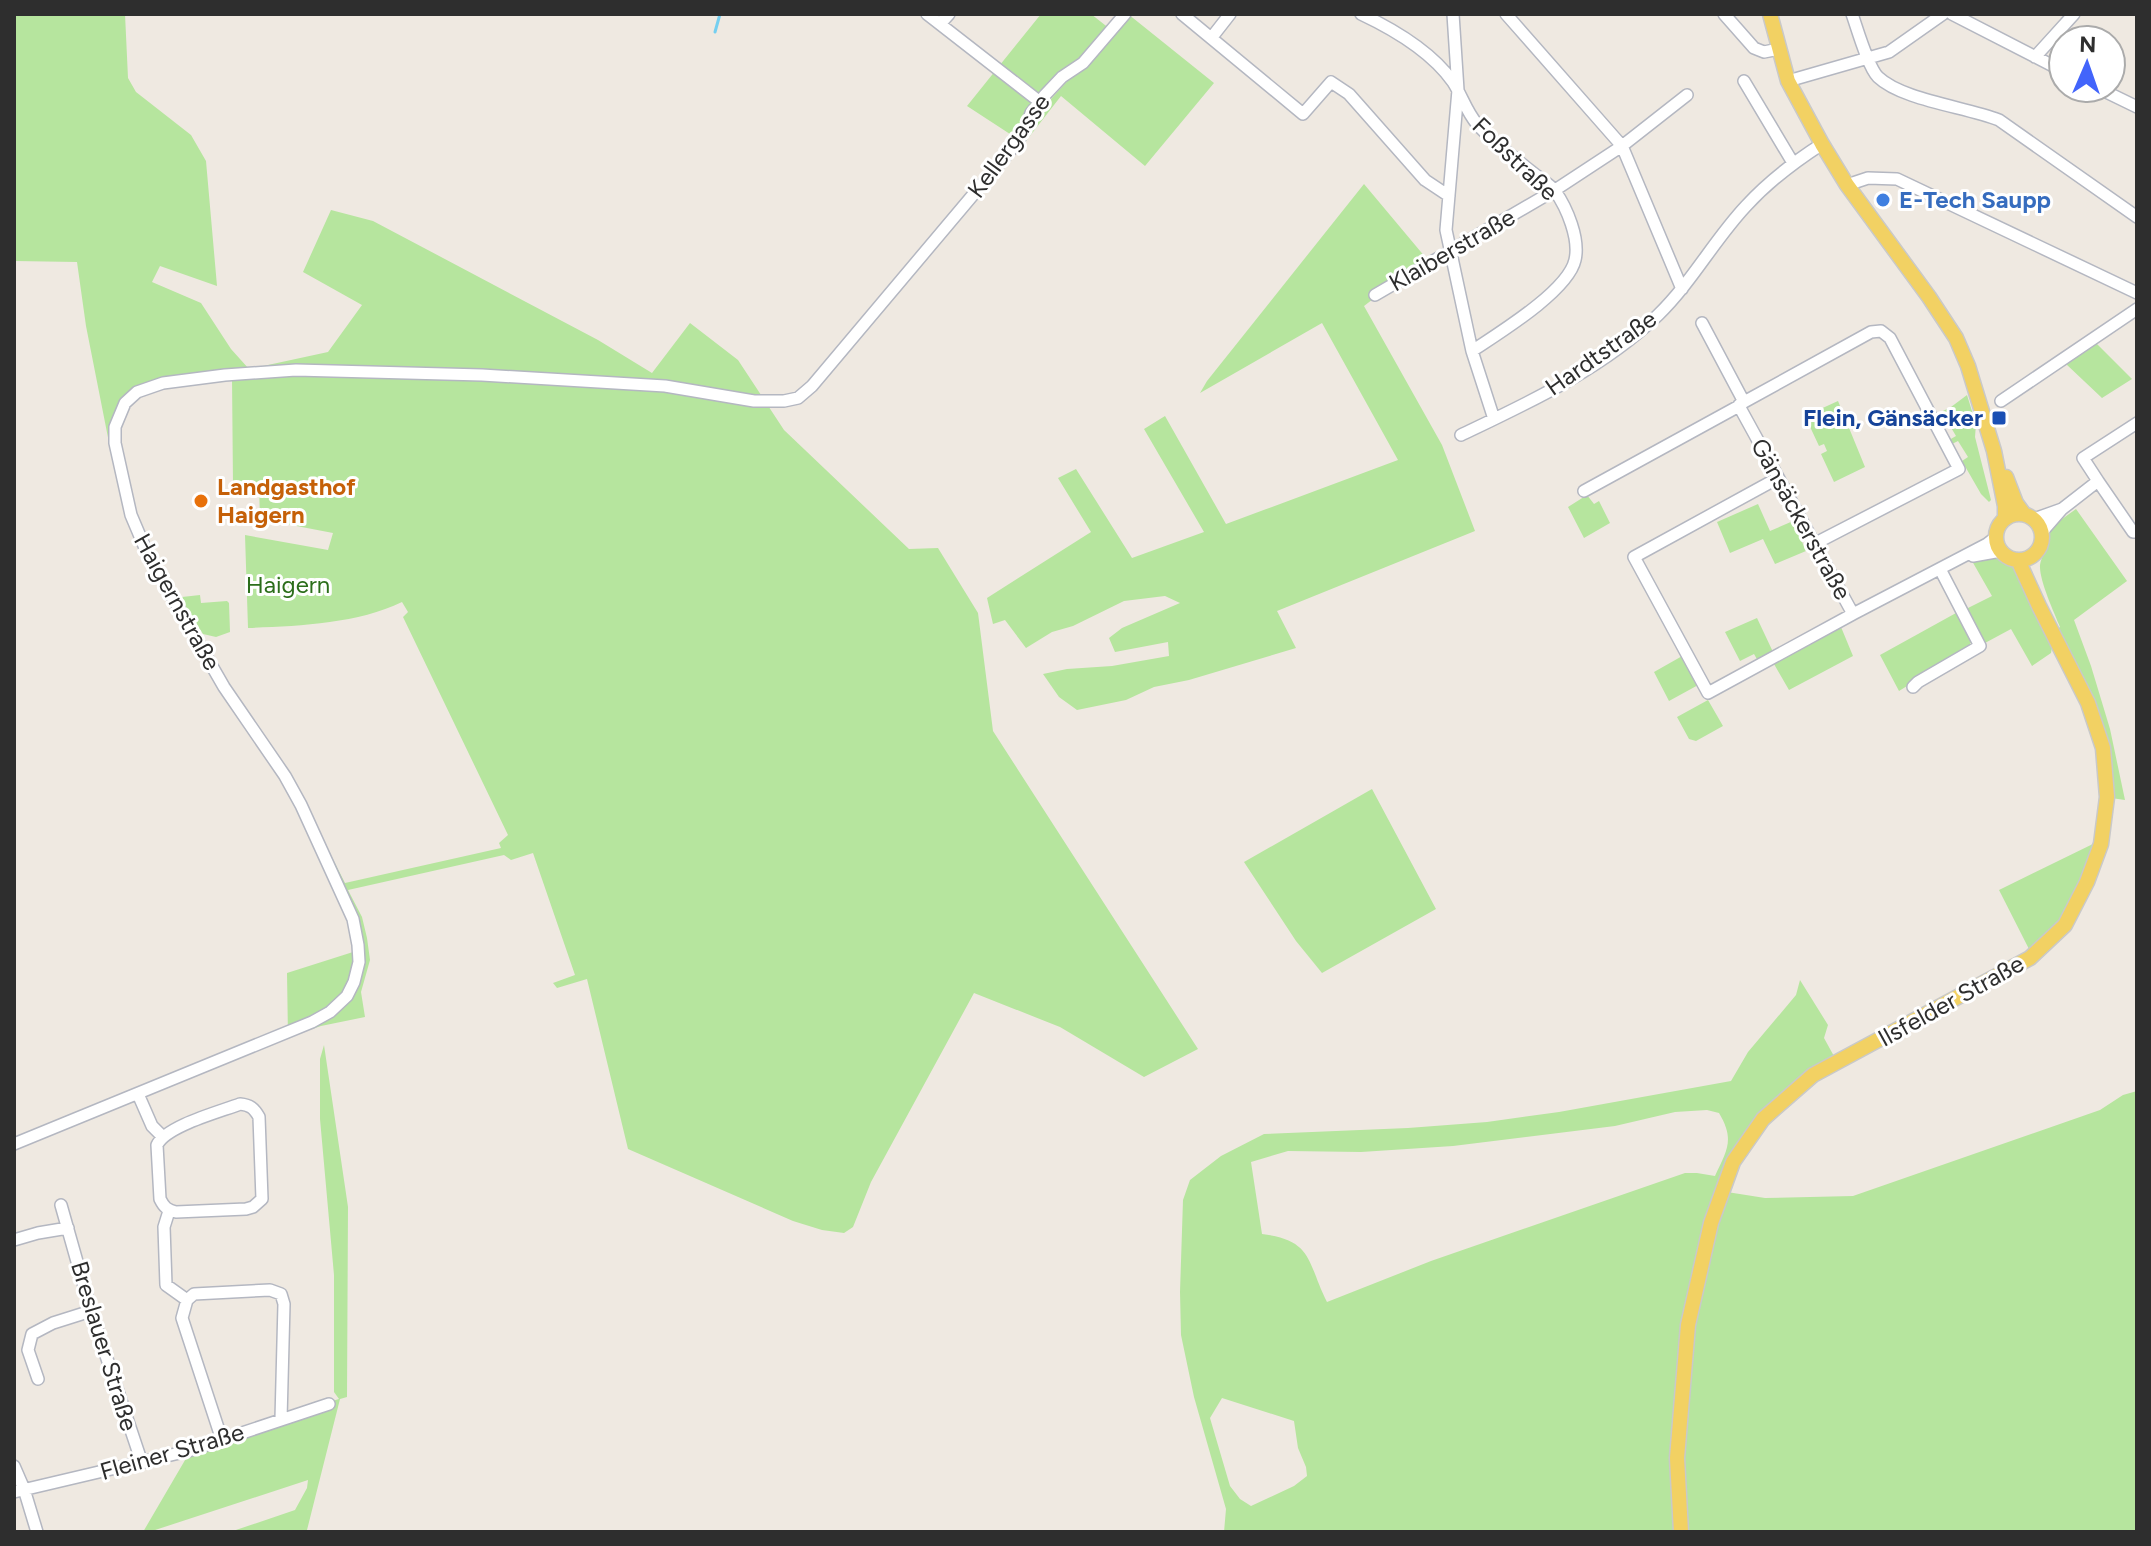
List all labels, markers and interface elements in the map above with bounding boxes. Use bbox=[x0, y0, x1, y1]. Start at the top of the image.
north arrow bbox=[2047, 24, 2127, 104]
text: N bbox=[2079, 31, 2097, 58]
street label: Kellergasse bbox=[961, 88, 1056, 203]
street label: Foßstraße bbox=[1467, 111, 1564, 206]
place label: E-Tech Saupp bbox=[1899, 185, 2051, 214]
marker: E-Tech Saupp bbox=[1874, 191, 1892, 209]
street label: Klaiberstraße bbox=[1384, 202, 1520, 297]
street label: Hardtstraße bbox=[1540, 304, 1662, 401]
place label: Flein, Gänsäcker bbox=[1803, 403, 1983, 432]
marker: Flein, Gänsäcker bbox=[1990, 409, 2008, 427]
street label: Gänsäckerstraße bbox=[1745, 433, 1858, 605]
place label: Landgasthof Haigern bbox=[217, 472, 356, 529]
marker: Landgasthof Haigern bbox=[192, 492, 210, 510]
street label: Haigernstraße bbox=[128, 528, 227, 675]
park label: Haigern bbox=[246, 570, 330, 599]
street label: Ilsfelder Straße bbox=[1873, 949, 2029, 1053]
street label: Breslauer Straße bbox=[65, 1257, 144, 1434]
street label: Fleiner Straße bbox=[97, 1417, 247, 1486]

